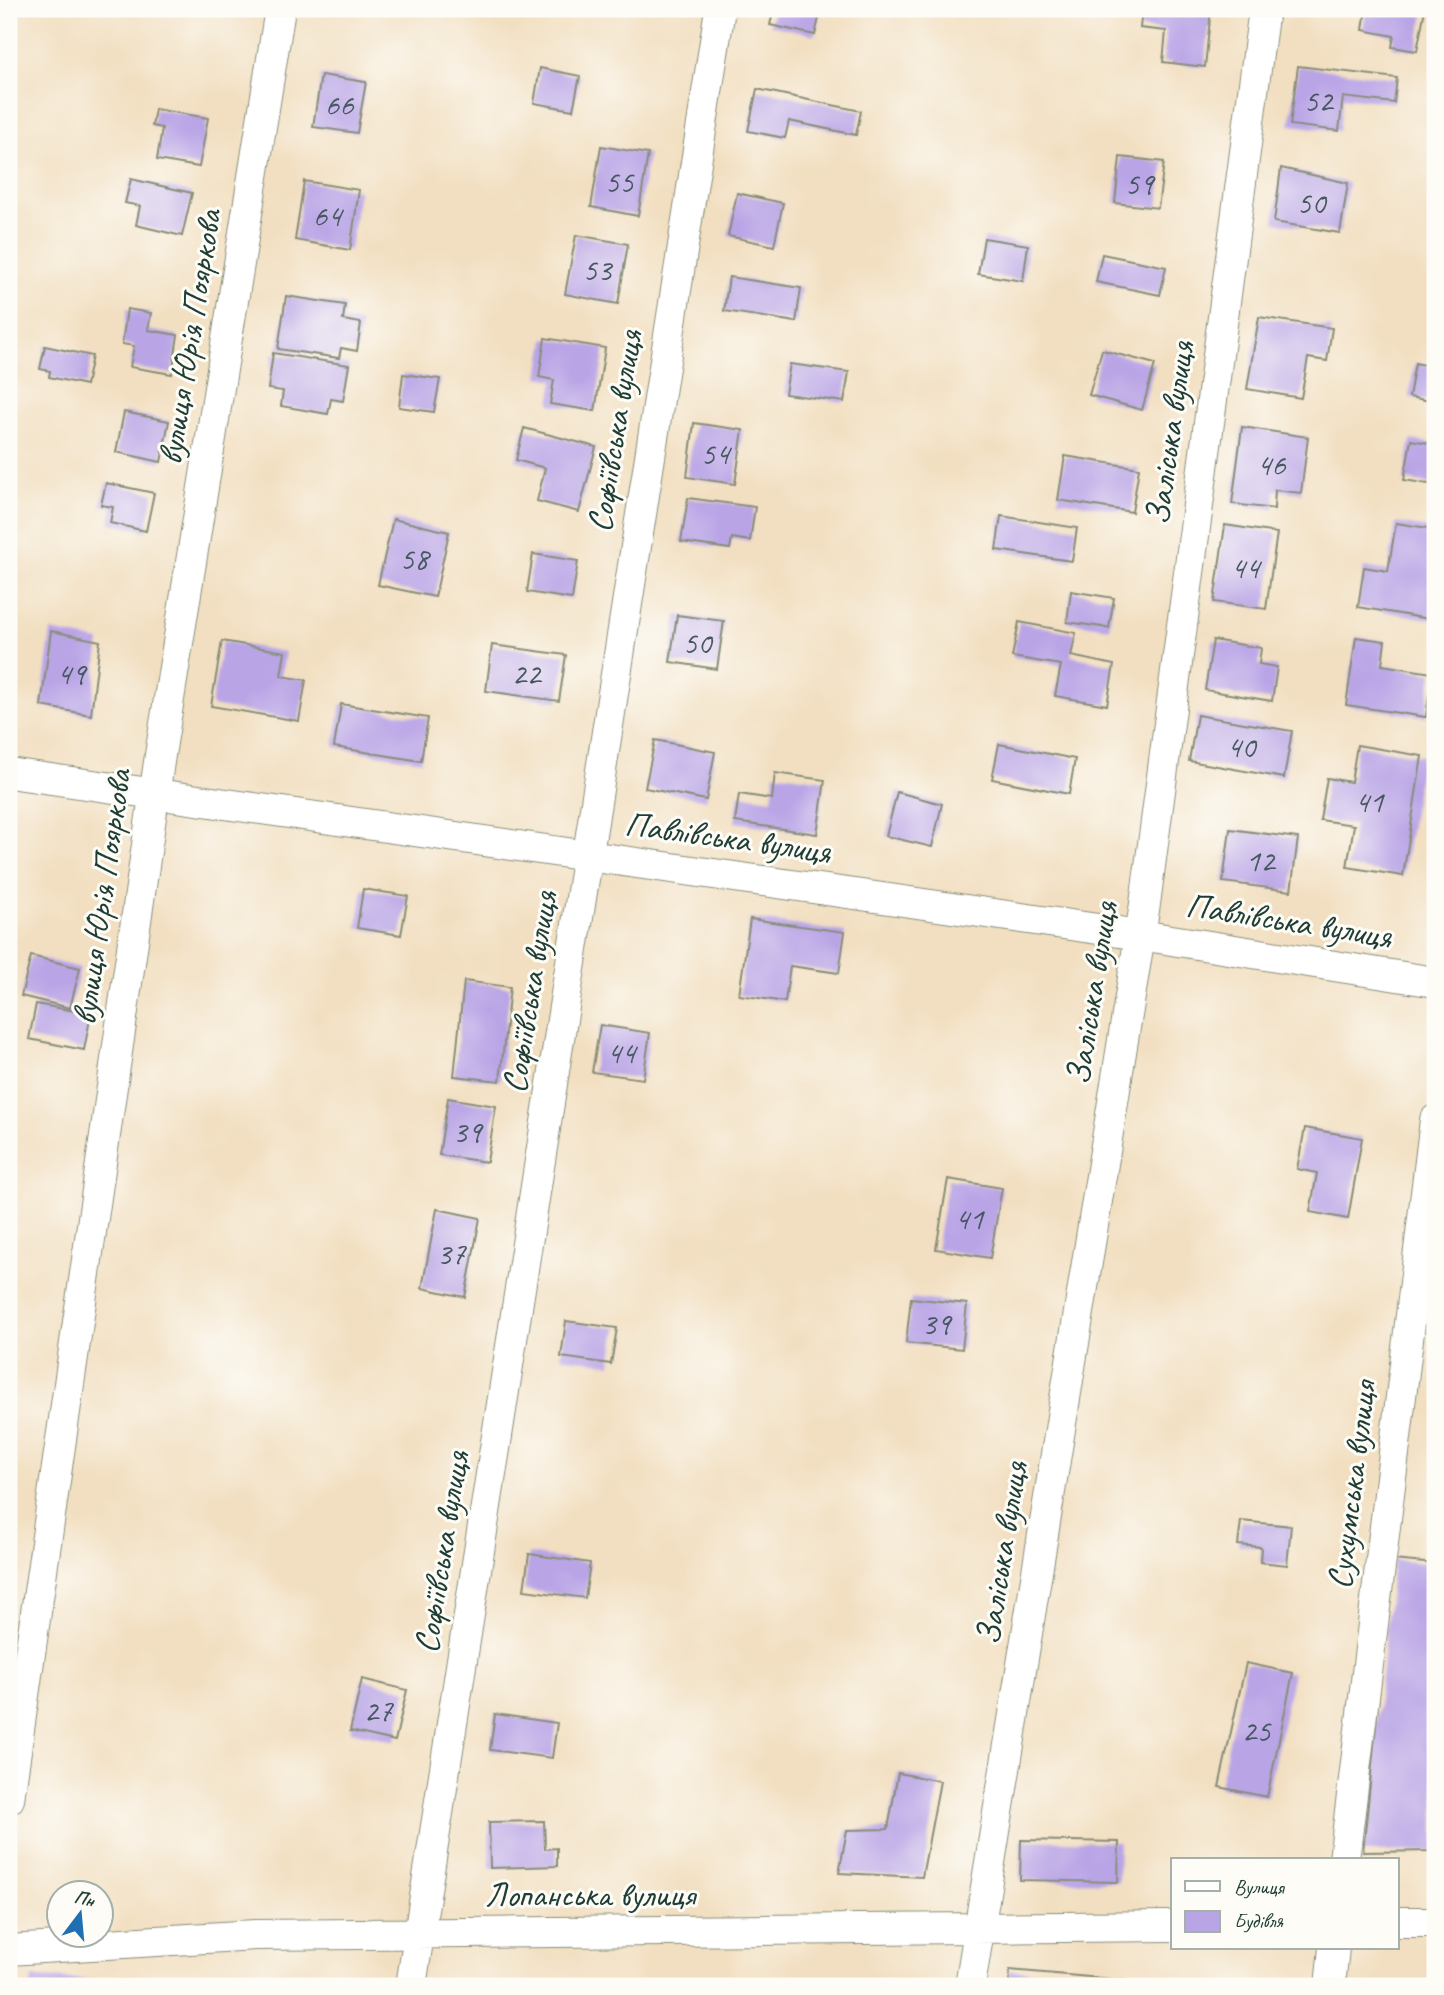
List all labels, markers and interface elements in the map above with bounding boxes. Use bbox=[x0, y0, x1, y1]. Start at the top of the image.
house number: 52 bbox=[1304, 80, 1335, 121]
house number: 66 bbox=[325, 84, 355, 125]
house number: 55 bbox=[605, 161, 635, 202]
house number: 59 bbox=[1125, 163, 1156, 204]
house number: 50 bbox=[1297, 182, 1328, 223]
house number: 64 bbox=[313, 195, 345, 236]
street label: вулиця Юрія Пояркова bbox=[147, 205, 232, 468]
house number: 53 bbox=[583, 249, 614, 290]
street label: Софіївська вулиця bbox=[576, 326, 653, 535]
street label: Заліська вулиця bbox=[1134, 337, 1205, 528]
house number: 54 bbox=[701, 433, 733, 474]
house number: 46 bbox=[1257, 444, 1287, 485]
house number: 58 bbox=[400, 538, 431, 579]
house number: 44 bbox=[1231, 547, 1263, 588]
house number: 50 bbox=[683, 622, 714, 663]
house number: 49 bbox=[57, 653, 88, 694]
house number: 22 bbox=[512, 653, 543, 694]
house number: 40 bbox=[1227, 726, 1258, 767]
street label: вулиця Юрія Пояркова bbox=[61, 765, 142, 1028]
house number: 41 bbox=[1355, 781, 1385, 822]
street label: Павлівська вулиця bbox=[622, 801, 835, 874]
house number: 12 bbox=[1246, 840, 1277, 881]
street label: Павлівська вулиця bbox=[1183, 882, 1396, 959]
street label: Софіївська вулиця bbox=[491, 887, 568, 1096]
street label: Заліська вулиця bbox=[1055, 897, 1128, 1088]
house number: 44 bbox=[607, 1032, 639, 1073]
house number: 39 bbox=[453, 1111, 484, 1152]
house number: 41 bbox=[955, 1198, 985, 1239]
house number: 37 bbox=[437, 1233, 467, 1274]
house number: 39 bbox=[922, 1303, 953, 1344]
street label: Сухумська вулиця bbox=[1316, 1376, 1387, 1592]
street label: Софіївська вулиця bbox=[403, 1447, 480, 1656]
street label: Заліська вулиця bbox=[965, 1457, 1038, 1648]
house number: 27 bbox=[364, 1690, 394, 1731]
house number: 25 bbox=[1242, 1710, 1272, 1751]
legend bbox=[1171, 1858, 1398, 1950]
street label: Лопанська вулиця bbox=[485, 1872, 698, 1917]
text: Вулиця bbox=[1234, 1874, 1285, 1900]
north arrow bbox=[46, 1880, 116, 1950]
text: Пн bbox=[72, 1884, 99, 1913]
text: Будівля bbox=[1234, 1908, 1284, 1934]

